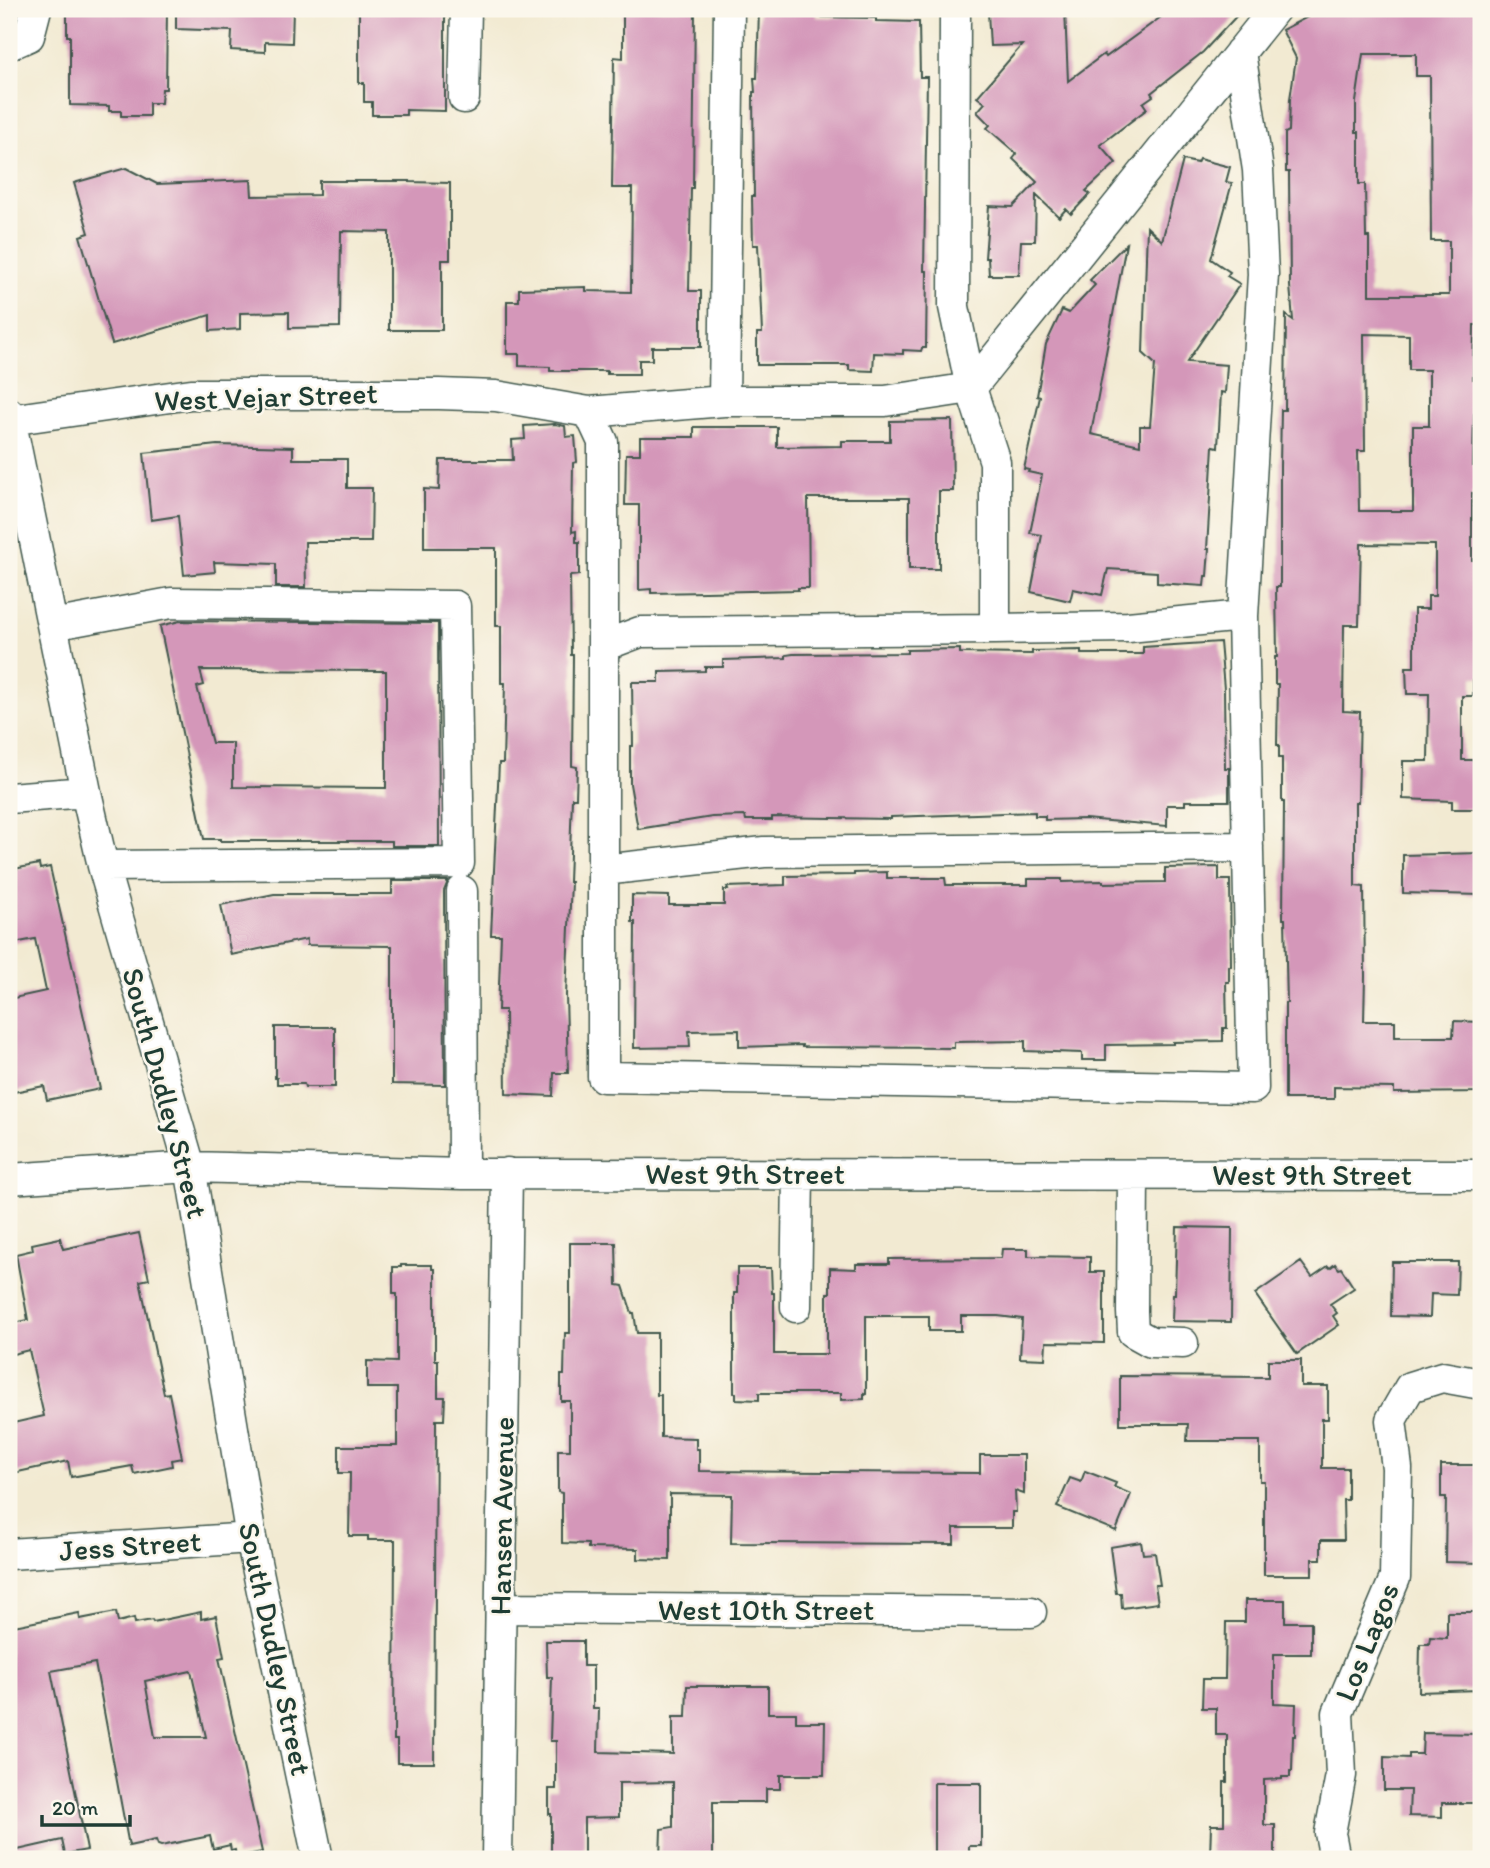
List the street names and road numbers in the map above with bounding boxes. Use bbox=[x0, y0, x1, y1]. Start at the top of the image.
street label: West Vejar Street bbox=[154, 374, 378, 419]
street label: South Dudley Street bbox=[114, 964, 217, 1222]
street label: West 9th Street bbox=[645, 1155, 845, 1192]
street label: West 9th Street bbox=[1212, 1156, 1412, 1193]
street label: Hansen Avenue bbox=[481, 1416, 522, 1616]
street label: South Dudley Street bbox=[231, 1519, 320, 1779]
street label: Jess Street bbox=[58, 1522, 202, 1569]
street label: Los Lagos bbox=[1326, 1577, 1407, 1706]
street label: West 10th Street bbox=[658, 1591, 874, 1628]

